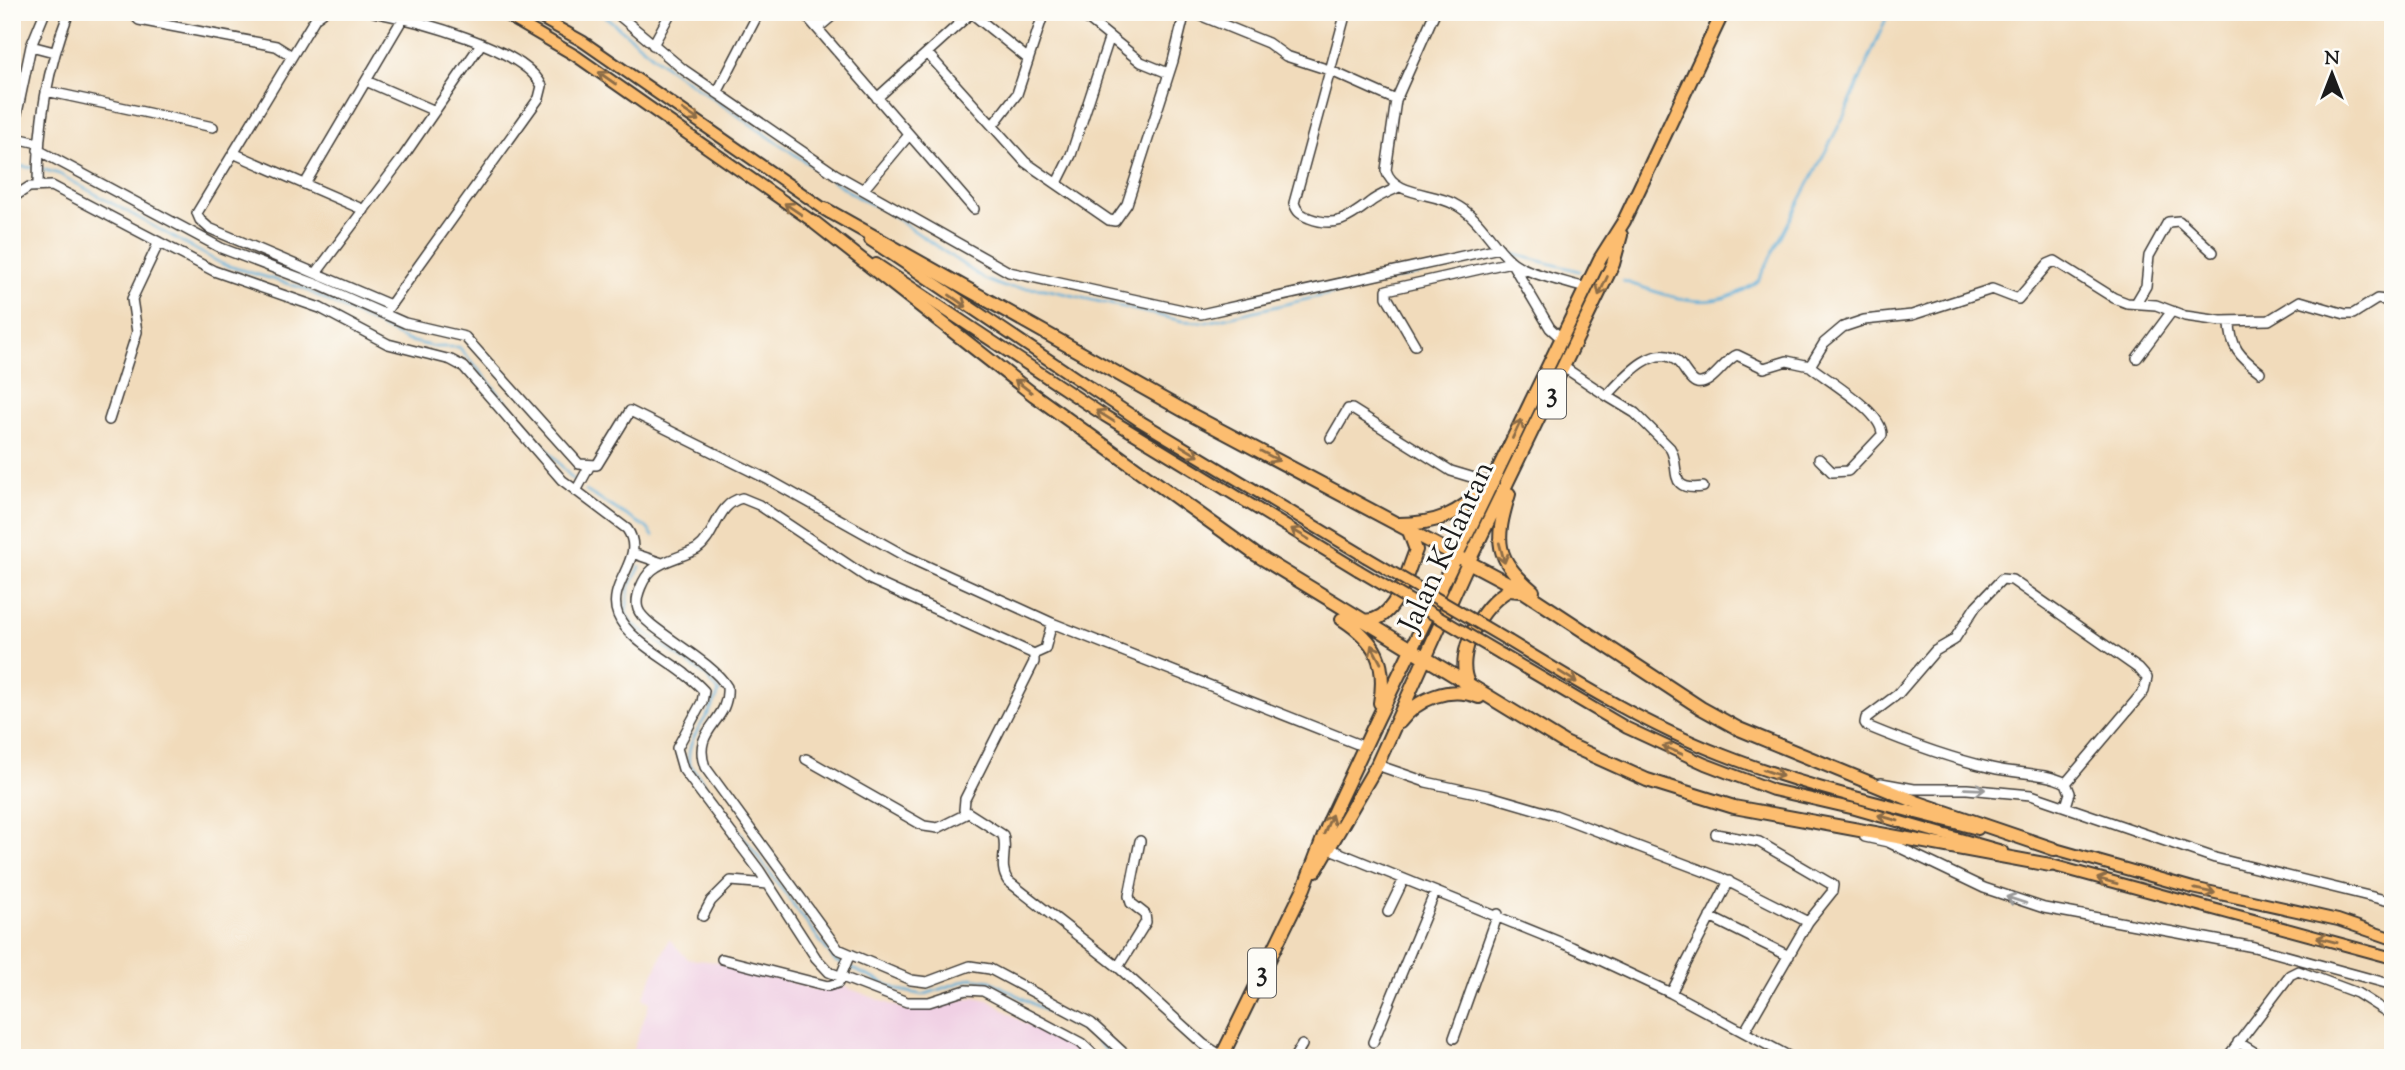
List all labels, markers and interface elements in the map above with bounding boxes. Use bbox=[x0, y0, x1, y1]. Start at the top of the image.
north arrow bbox=[2296, 38, 2366, 108]
text: N bbox=[2324, 46, 2340, 73]
one-way arrow bbox=[598, 71, 617, 85]
one-way arrow bbox=[681, 108, 700, 122]
one-way arrow bbox=[784, 202, 804, 216]
one-way arrow bbox=[1596, 275, 1609, 296]
one-way arrow bbox=[948, 293, 967, 308]
road number: 3 bbox=[1538, 370, 1566, 418]
one-way arrow bbox=[1015, 379, 1033, 394]
one-way arrow bbox=[1096, 409, 1116, 423]
one-way arrow bbox=[1510, 419, 1524, 440]
one-way arrow bbox=[1180, 444, 1200, 458]
one-way arrow bbox=[1259, 450, 1280, 463]
street label: Jalan Kelantan bbox=[1389, 454, 1507, 642]
one-way arrow bbox=[1290, 527, 1310, 541]
one-way arrow bbox=[1497, 542, 1510, 564]
one-way arrow bbox=[1369, 644, 1383, 665]
one-way arrow bbox=[1557, 670, 1577, 684]
one-way arrow bbox=[1662, 743, 1683, 756]
one-way arrow bbox=[1762, 768, 1784, 780]
one-way arrow bbox=[1963, 783, 1986, 796]
one-way arrow bbox=[1878, 811, 1900, 824]
one-way arrow bbox=[1323, 814, 1336, 836]
one-way arrow bbox=[2096, 873, 2118, 886]
one-way arrow bbox=[2193, 885, 2216, 898]
one-way arrow bbox=[2005, 892, 2027, 905]
one-way arrow bbox=[2316, 932, 2338, 945]
road number: 3 bbox=[1248, 948, 1276, 998]

